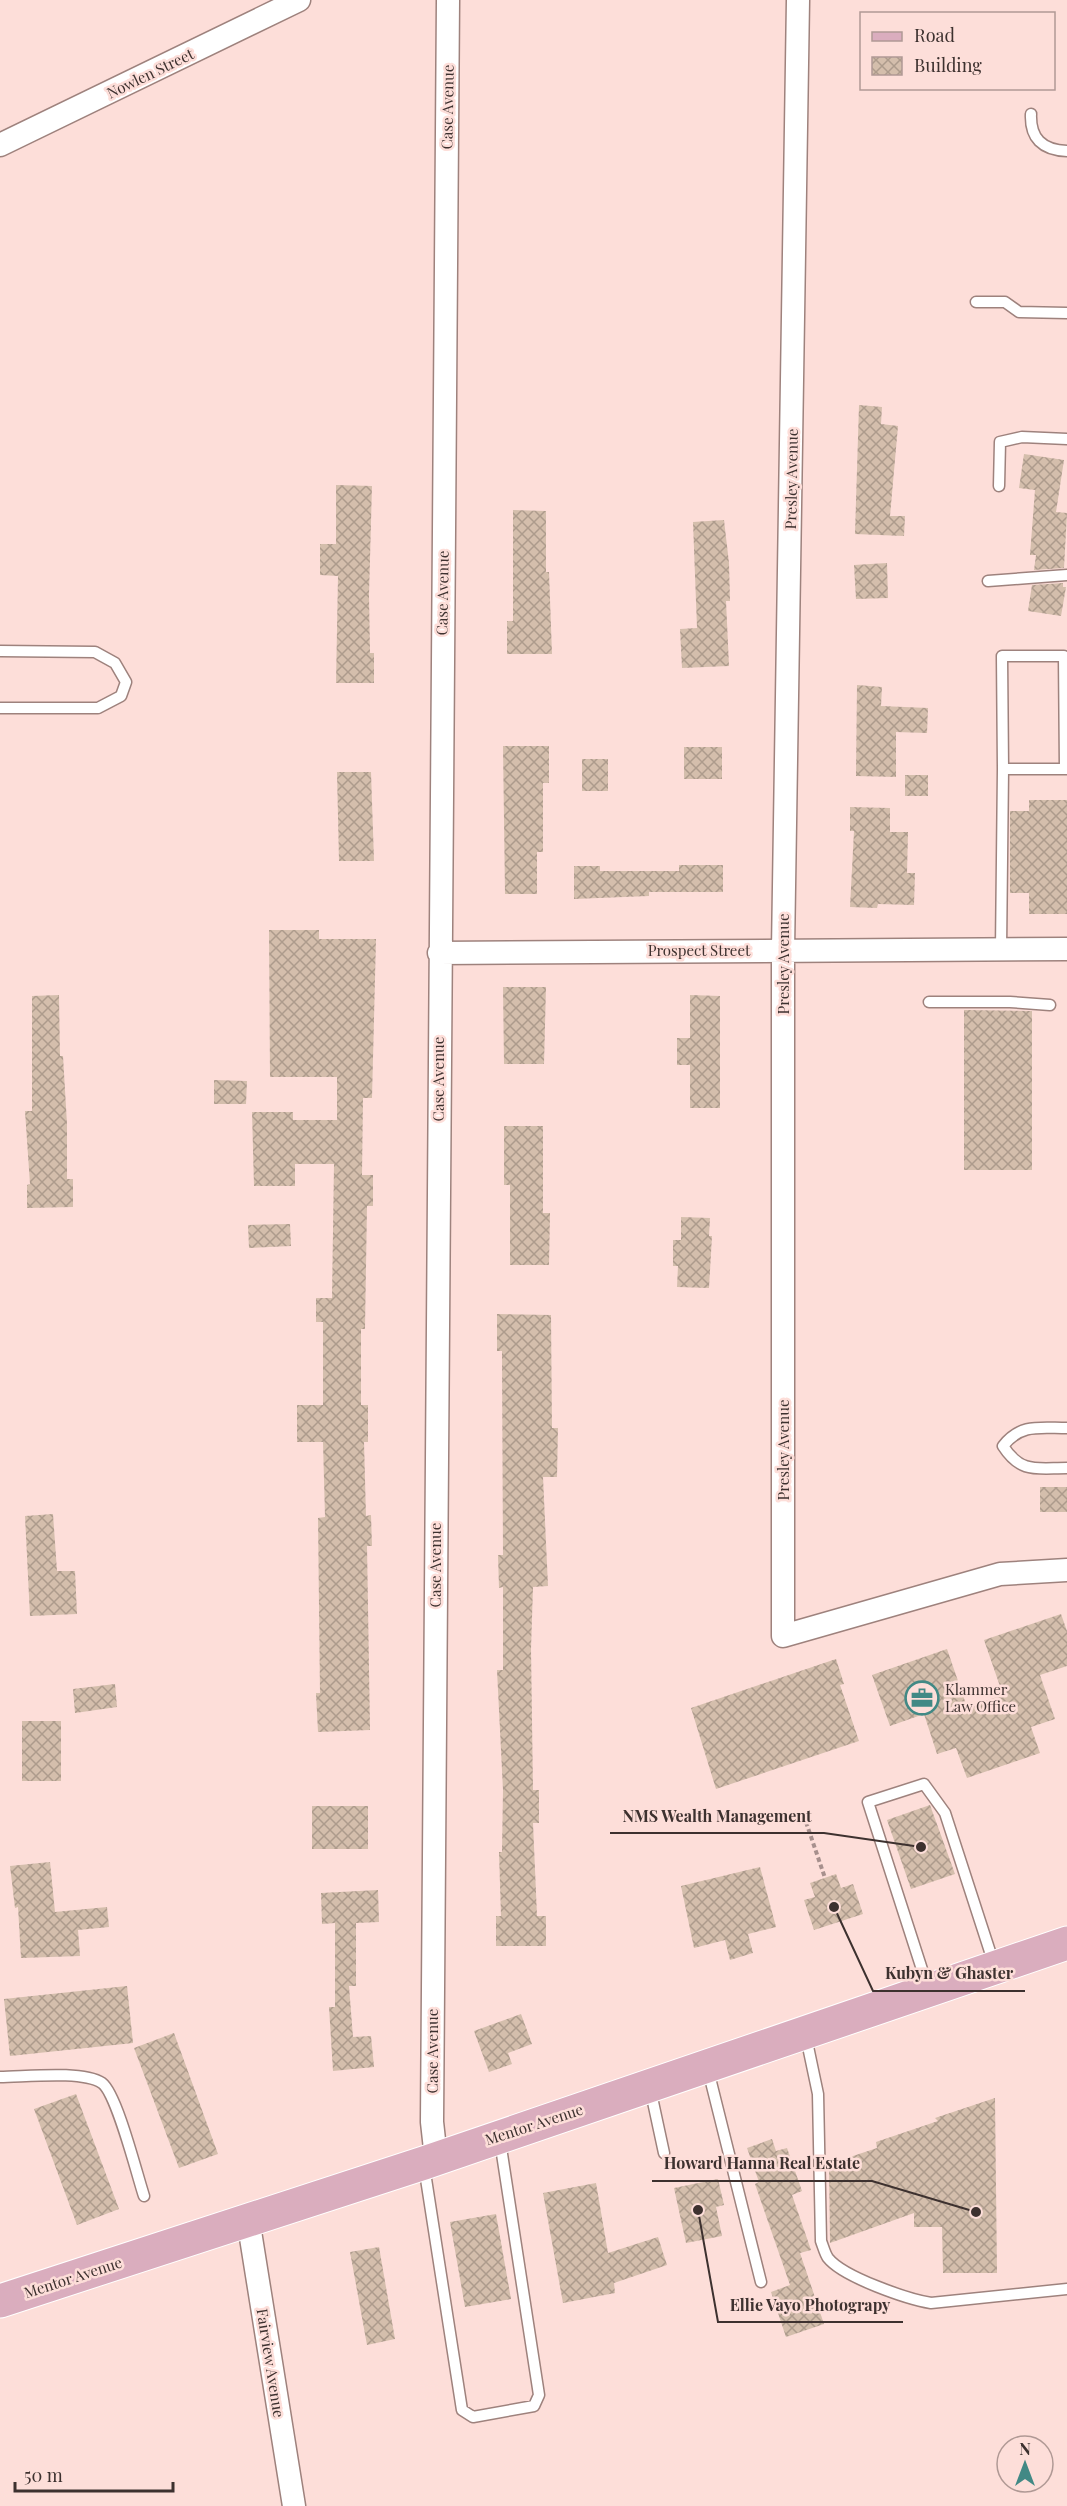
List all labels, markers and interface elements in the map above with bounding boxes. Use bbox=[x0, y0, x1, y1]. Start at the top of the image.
legend bbox=[860, 12, 1055, 90]
text: Road bbox=[914, 23, 955, 47]
street label: Nowlen Street bbox=[103, 43, 197, 103]
text: Building bbox=[914, 53, 982, 77]
street label: Case Avenue bbox=[436, 64, 458, 150]
street label: Presley Avenue bbox=[780, 428, 802, 530]
street label: Case Avenue bbox=[431, 550, 453, 636]
street label: Presley Avenue bbox=[773, 914, 793, 1014]
street label: Prospect Street bbox=[648, 940, 751, 960]
street label: Case Avenue bbox=[428, 1037, 448, 1121]
street label: Presley Avenue bbox=[773, 1400, 793, 1500]
street label: Case Avenue bbox=[425, 1523, 445, 1607]
place label: Klammer Law Office bbox=[945, 1679, 1016, 1716]
office icon: Klammer Law Office bbox=[904, 1680, 940, 1716]
callout: NMS Wealth Management bbox=[610, 1799, 824, 1833]
text: NMS Wealth Management bbox=[622, 1805, 812, 1826]
callout: Kubyn & Ghaster bbox=[873, 1957, 1025, 1991]
text: Kubyn & Ghaster bbox=[885, 1962, 1014, 1983]
street label: Case Avenue bbox=[422, 2009, 442, 2093]
street label: Mentor Avenue bbox=[482, 2099, 586, 2149]
callout: Howard Hanna Real Estate bbox=[652, 2147, 872, 2181]
text: Howard Hanna Real Estate bbox=[664, 2152, 860, 2173]
street label: Mentor Avenue bbox=[21, 2252, 125, 2302]
callout: Ellie Vayo Photograpy bbox=[718, 2288, 903, 2322]
text: Ellie Vayo Photograpy bbox=[730, 2294, 891, 2315]
street label: Fairview Avenue bbox=[253, 2307, 289, 2419]
north arrow bbox=[995, 2434, 1055, 2494]
text: N bbox=[1019, 2438, 1031, 2459]
scale bar bbox=[15, 2455, 172, 2493]
text: 50 m bbox=[24, 2463, 63, 2487]

